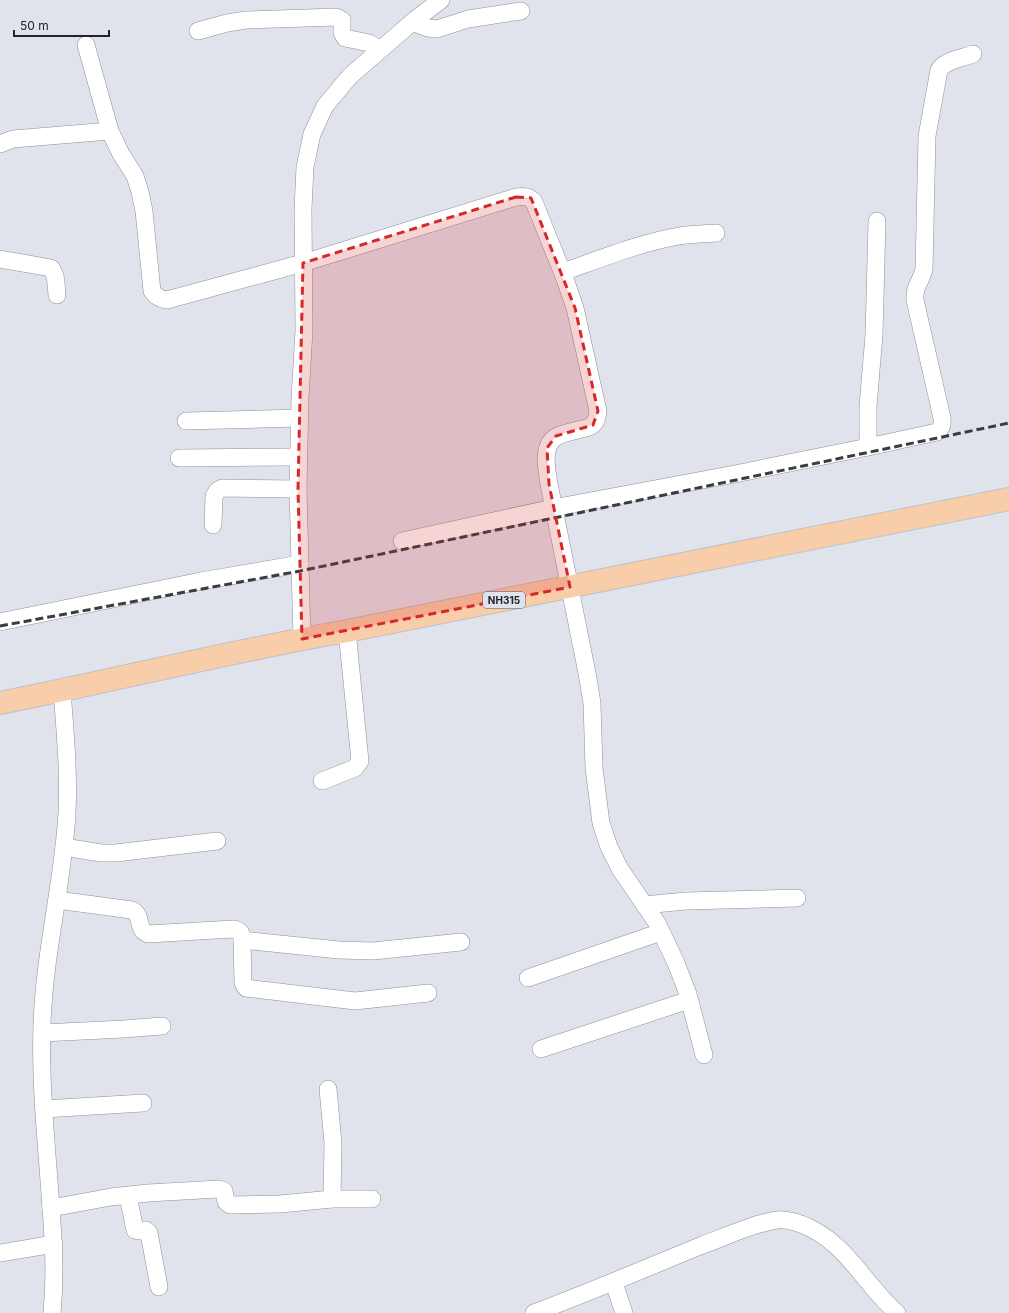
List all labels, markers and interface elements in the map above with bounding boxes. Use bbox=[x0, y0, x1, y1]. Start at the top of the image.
scale bar bbox=[14, 12, 109, 38]
text: 50 m bbox=[20, 18, 49, 33]
road number: NH315 bbox=[483, 592, 525, 608]

